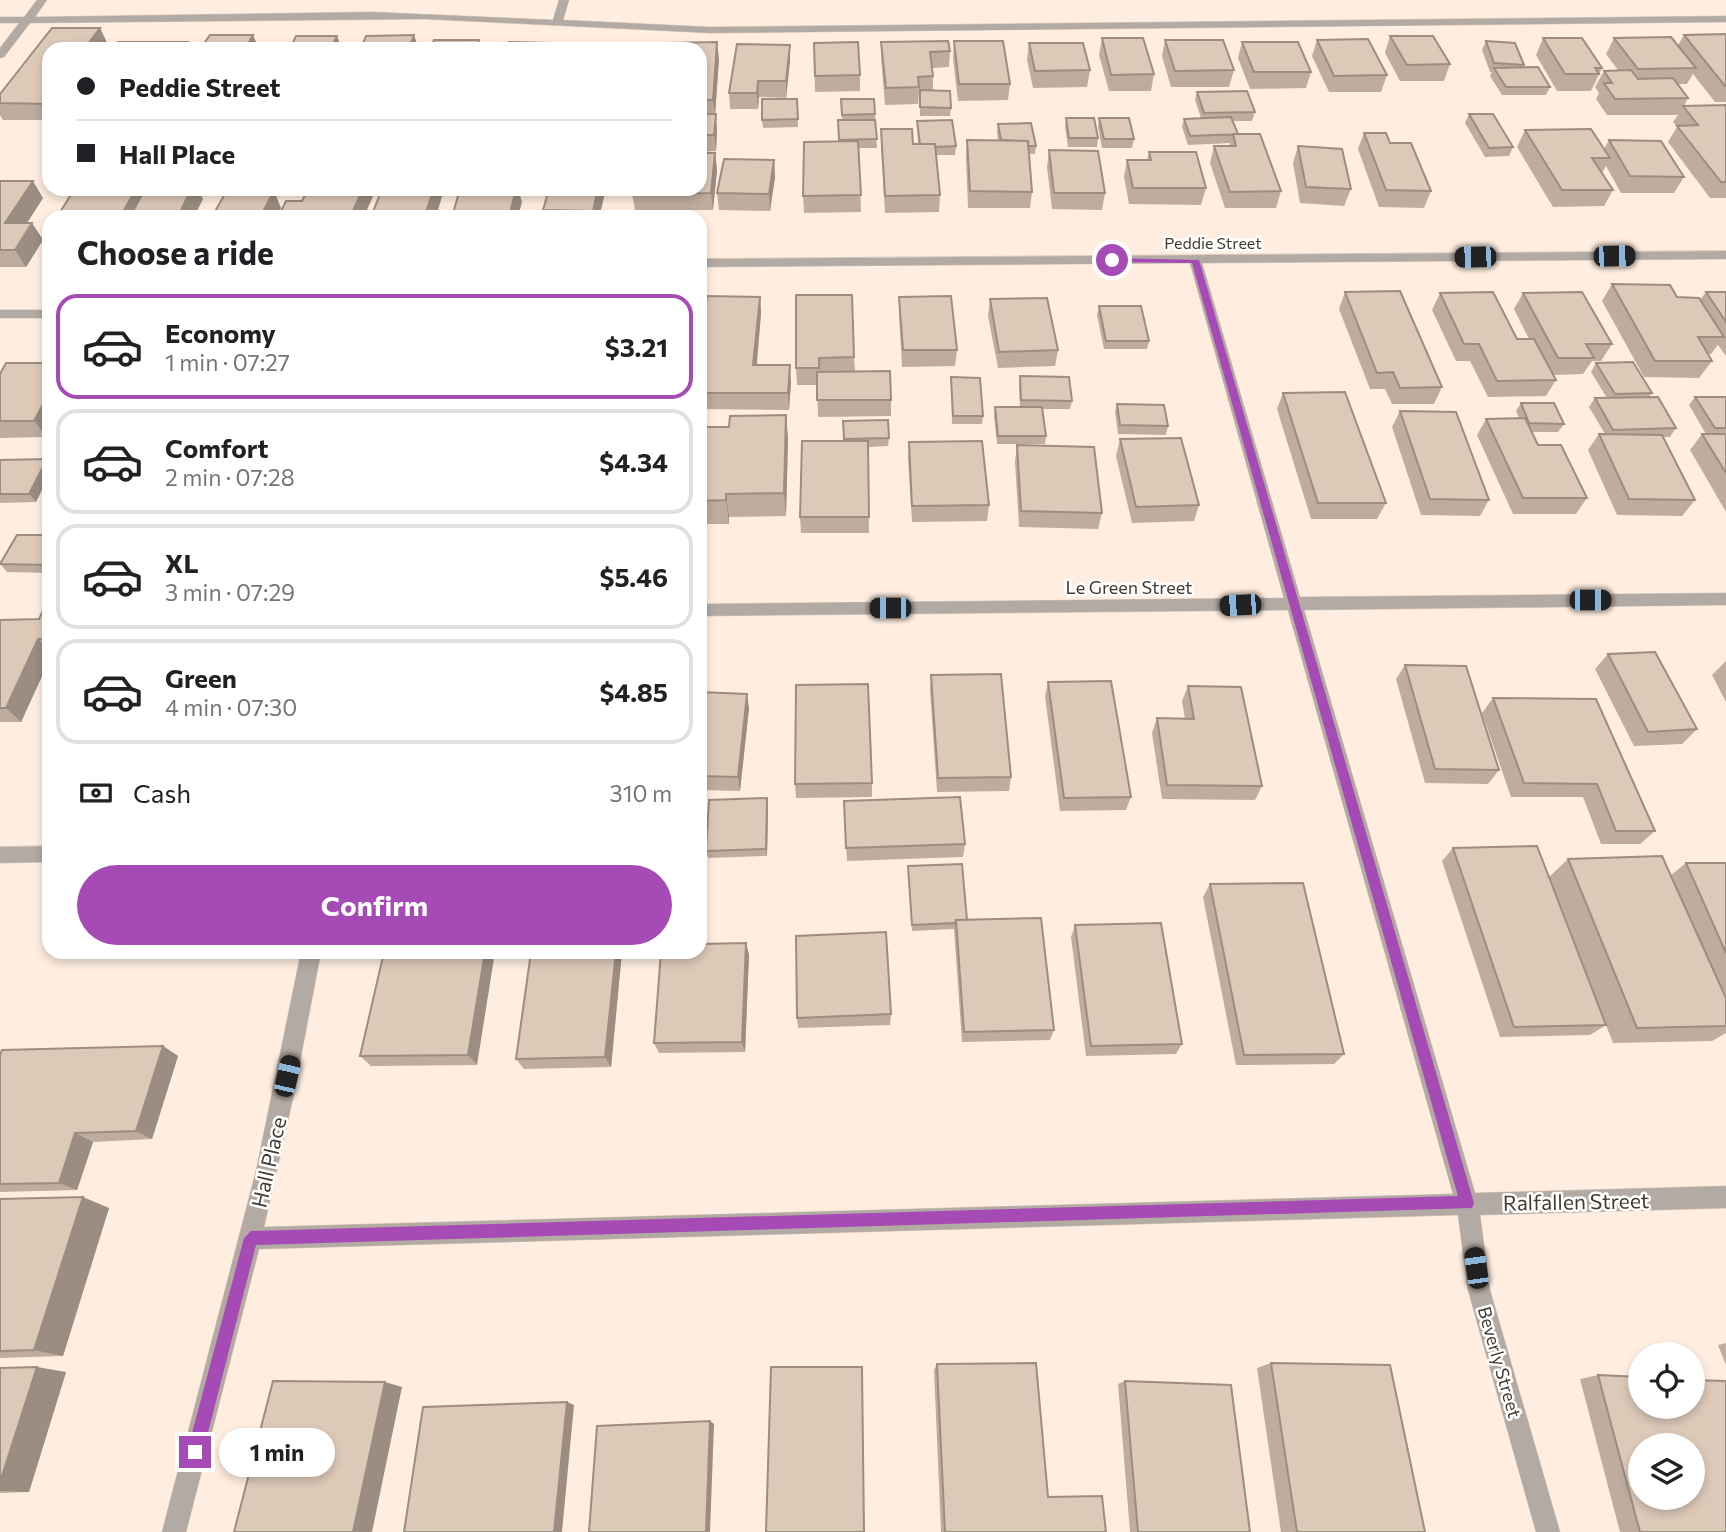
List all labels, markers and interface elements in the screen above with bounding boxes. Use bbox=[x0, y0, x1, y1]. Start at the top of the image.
text: Peddie Street bbox=[119, 71, 281, 102]
text: Hall Place bbox=[119, 138, 235, 169]
text: Choose a ride bbox=[77, 232, 274, 272]
street label: Peddie Street bbox=[1164, 233, 1262, 252]
route start bbox=[1096, 244, 1128, 276]
car bbox=[1593, 245, 1636, 267]
car bbox=[1454, 246, 1497, 268]
icon: car bbox=[81, 315, 144, 378]
text: Economy bbox=[165, 317, 276, 348]
text: $3.21 bbox=[605, 331, 668, 362]
text: 1 min · 07:27 bbox=[165, 348, 290, 376]
icon: car bbox=[81, 430, 144, 493]
text: Comfort bbox=[165, 432, 268, 463]
text: $4.34 bbox=[599, 446, 668, 477]
text: 2 min · 07:28 bbox=[165, 463, 295, 491]
icon: car bbox=[81, 545, 144, 608]
text: XL bbox=[165, 547, 199, 578]
text: $5.46 bbox=[600, 561, 668, 592]
street label: Le Green Street bbox=[1066, 576, 1192, 598]
text: 3 min · 07:29 bbox=[165, 578, 295, 606]
car bbox=[1570, 590, 1612, 611]
car bbox=[1219, 593, 1262, 617]
car bbox=[870, 598, 912, 619]
icon: car bbox=[81, 660, 144, 723]
text: Green bbox=[165, 662, 237, 693]
text: $4.85 bbox=[599, 676, 668, 707]
text: 4 min · 07:30 bbox=[165, 693, 297, 721]
icon: cash bbox=[77, 774, 115, 812]
text: Cash bbox=[133, 777, 191, 808]
text: 310 m bbox=[610, 779, 672, 807]
button: Confirm bbox=[77, 865, 672, 945]
car bbox=[273, 1053, 302, 1099]
street label: Hall Place bbox=[245, 1114, 291, 1210]
street label: Ralfallen Street bbox=[1503, 1187, 1649, 1215]
car bbox=[1463, 1246, 1490, 1290]
street label: Beverly Street bbox=[1474, 1304, 1526, 1420]
map controls bbox=[1628, 1342, 1705, 1510]
button: locate bbox=[1628, 1342, 1705, 1419]
callout: 1 min bbox=[220, 1428, 335, 1476]
button: layers bbox=[1628, 1433, 1705, 1510]
route end bbox=[179, 1436, 211, 1468]
text: 1 min bbox=[250, 1438, 304, 1466]

